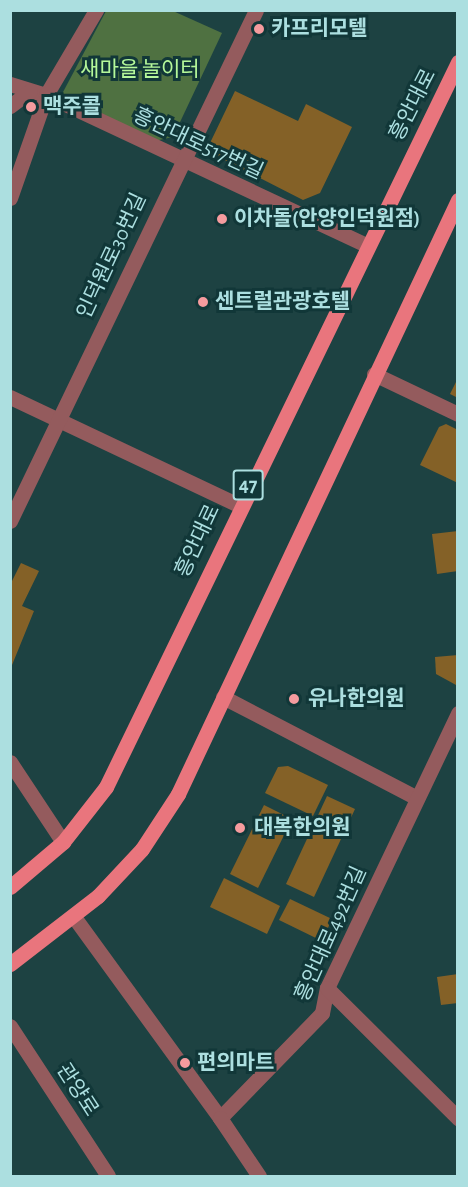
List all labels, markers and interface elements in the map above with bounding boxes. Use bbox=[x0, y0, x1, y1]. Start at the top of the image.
place label: 카프리모텔 bbox=[271, 16, 368, 42]
marker: 카프리모텔 bbox=[252, 22, 266, 36]
park label: 새마을 놀이터 bbox=[80, 57, 200, 83]
street label: 흥안대로 bbox=[384, 65, 442, 145]
place label: 맥주콜 bbox=[43, 94, 101, 120]
marker: 맥주콜 bbox=[24, 100, 38, 114]
street label: 흥안대로517번길 bbox=[129, 103, 267, 185]
street label: 인덕원로30번길 bbox=[72, 189, 152, 323]
place label: 이차돌(안양인덕원점) bbox=[234, 206, 420, 232]
marker: 이차돌(안양인덕원점) bbox=[215, 212, 229, 226]
place label: 센트럴관광호텔 bbox=[215, 289, 350, 315]
marker: 센트럴관광호텔 bbox=[196, 295, 210, 309]
road number: 47 bbox=[232, 468, 264, 502]
street label: 흥안대로 bbox=[170, 501, 226, 581]
place label: 유나한의원 bbox=[308, 686, 405, 712]
marker: 유나한의원 bbox=[285, 690, 303, 708]
place label: 대복한의원 bbox=[254, 815, 351, 841]
marker: 대복한의원 bbox=[231, 819, 249, 837]
street label: 흥안대로492번길 bbox=[290, 862, 372, 1006]
place label: 편의마트 bbox=[197, 1050, 274, 1076]
marker: 편의마트 bbox=[178, 1056, 192, 1070]
street label: 관양로 bbox=[51, 1059, 103, 1121]

